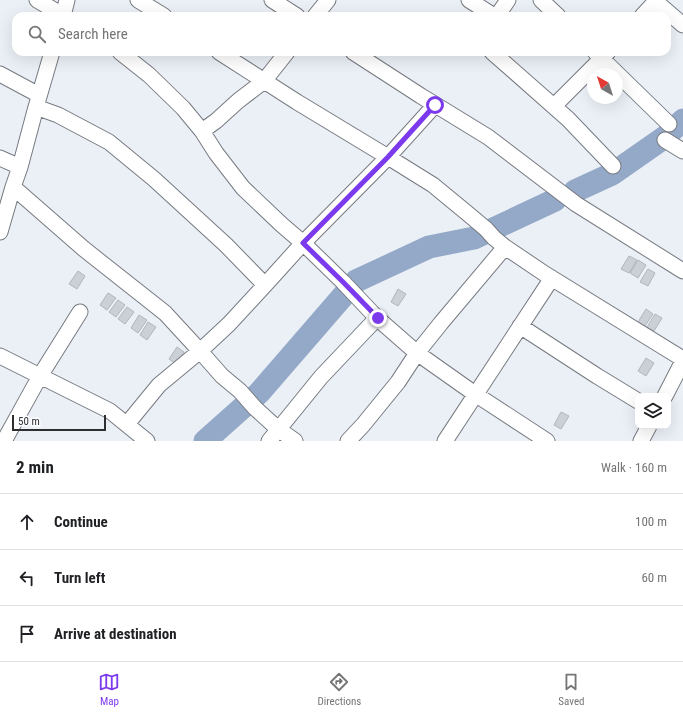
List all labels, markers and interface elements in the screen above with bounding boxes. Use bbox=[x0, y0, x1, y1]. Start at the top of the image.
search box bbox=[12, 12, 671, 56]
icon: search bbox=[26, 23, 48, 45]
text: Search here bbox=[58, 25, 128, 43]
north arrow bbox=[587, 68, 623, 104]
route start bbox=[426, 96, 444, 114]
route end bbox=[369, 309, 387, 327]
map controls bbox=[635, 393, 671, 429]
button: layers bbox=[635, 393, 671, 429]
scale bar bbox=[12, 413, 106, 432]
text: 50 m bbox=[18, 415, 40, 428]
text: 2 min bbox=[16, 457, 54, 477]
text: Walk · 160 m bbox=[601, 460, 667, 475]
icon: ahead bbox=[16, 511, 38, 533]
text: Continue bbox=[54, 513, 108, 531]
text: 100 m bbox=[635, 514, 667, 529]
icon: left bbox=[16, 567, 38, 589]
text: Turn left bbox=[54, 569, 105, 587]
text: 60 m bbox=[641, 570, 667, 585]
icon: arrive bbox=[16, 623, 38, 645]
text: Arrive at destination bbox=[54, 625, 177, 643]
tab: Map bbox=[98, 671, 120, 708]
tab: Directions bbox=[317, 671, 361, 708]
tab: Saved bbox=[558, 671, 585, 708]

